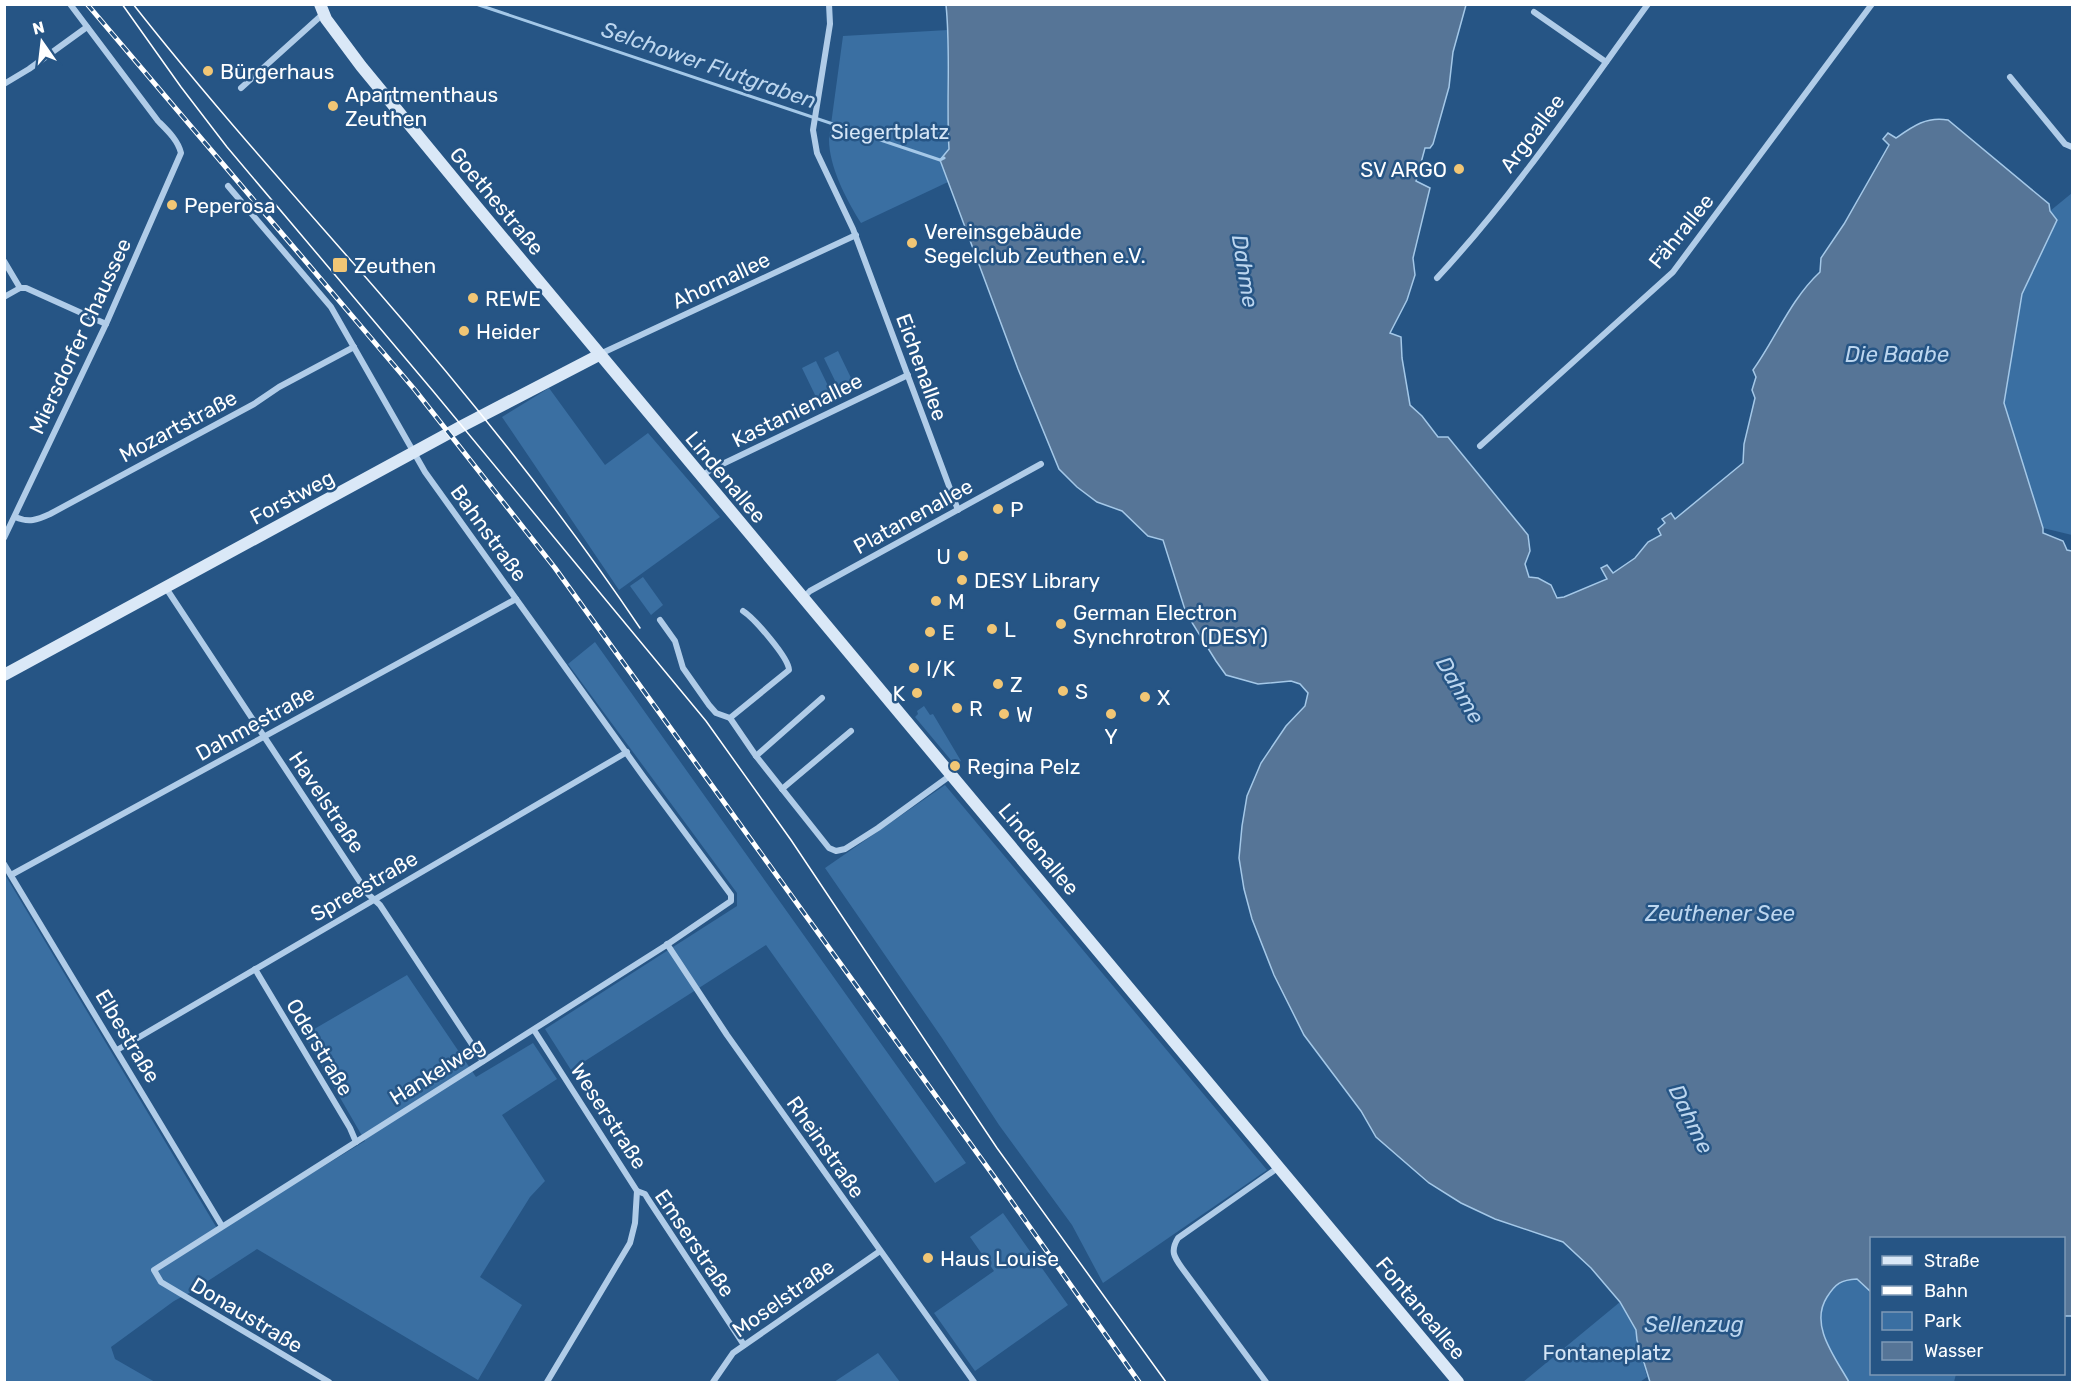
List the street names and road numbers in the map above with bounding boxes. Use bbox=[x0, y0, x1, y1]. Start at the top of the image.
street label: Argoallee bbox=[1494, 89, 1570, 177]
street label: Goethestraße bbox=[445, 142, 549, 260]
street label: Fährallee bbox=[1643, 188, 1719, 274]
street label: Miersdorfer Chaussee bbox=[24, 234, 136, 438]
street label: Ahornallee bbox=[668, 246, 774, 314]
street label: Eichenallee bbox=[891, 310, 953, 424]
street label: Kastanienallee bbox=[728, 368, 866, 452]
street label: Mozartstraße bbox=[115, 385, 241, 467]
street label: Lindenallee bbox=[680, 426, 772, 528]
street label: Forstweg bbox=[246, 464, 338, 530]
street label: Platanenallee bbox=[849, 473, 977, 559]
street label: Bahnstraße bbox=[446, 480, 532, 586]
street label: Dahmestraße bbox=[191, 680, 319, 766]
street label: Havelstraße bbox=[284, 747, 370, 857]
street label: Lindenallee bbox=[993, 798, 1085, 900]
street label: Spreestraße bbox=[306, 845, 422, 927]
street label: Elbestraße bbox=[90, 985, 166, 1087]
street label: Oderstraße bbox=[281, 994, 359, 1100]
street label: Hankelweg bbox=[385, 1032, 489, 1110]
street label: Weserstraße bbox=[566, 1058, 652, 1174]
street label: Rheinstraße bbox=[782, 1091, 870, 1203]
street label: Emserstraße bbox=[650, 1184, 740, 1302]
street label: Fontaneallee bbox=[1371, 1252, 1471, 1364]
street label: Moselstraße bbox=[727, 1254, 839, 1342]
street label: Donaustraße bbox=[187, 1272, 307, 1358]

